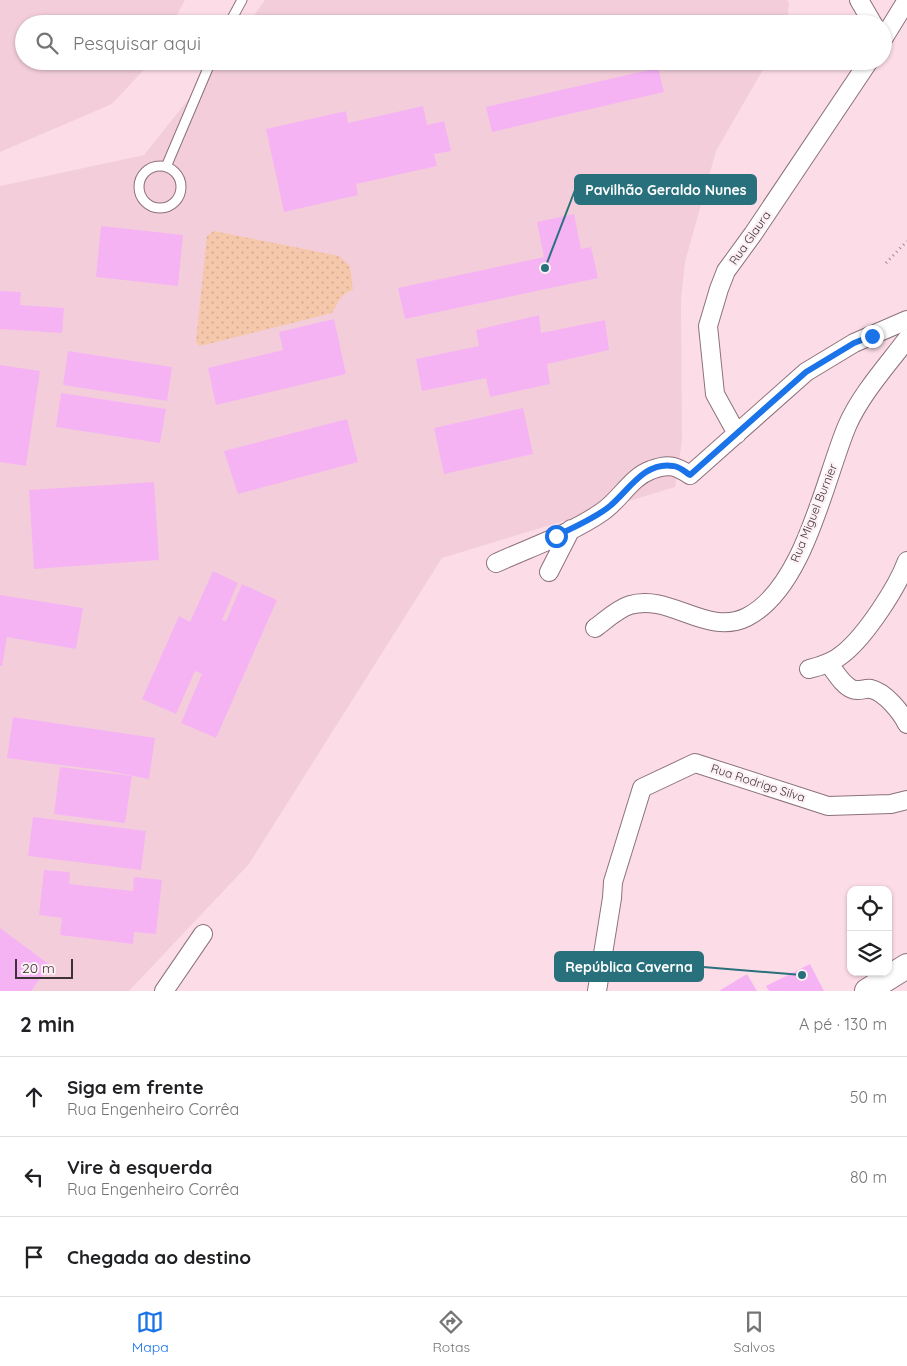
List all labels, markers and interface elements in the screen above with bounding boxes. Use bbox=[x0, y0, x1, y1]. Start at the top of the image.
search box bbox=[15, 15, 892, 70]
icon: search bbox=[33, 29, 61, 57]
text: Pesquisar aqui bbox=[73, 31, 201, 55]
callout: Pavilhão Geraldo Nunes bbox=[575, 175, 756, 204]
text: Pavilhão Geraldo Nunes bbox=[585, 181, 747, 199]
street label: Rua Glaura bbox=[726, 208, 774, 267]
route end bbox=[861, 325, 884, 348]
street label: Rua Miguel Burnier bbox=[787, 461, 840, 564]
route start bbox=[545, 525, 568, 548]
street label: Rua Rodrigo Silva bbox=[709, 760, 807, 805]
map controls bbox=[847, 886, 892, 976]
button: locate bbox=[847, 886, 892, 931]
button: layers bbox=[847, 931, 892, 976]
callout: República Caverna bbox=[555, 952, 703, 981]
scale bar bbox=[15, 956, 72, 979]
text: República Caverna bbox=[565, 958, 693, 976]
text: 20 m bbox=[22, 959, 55, 977]
text: 2 min bbox=[20, 1011, 75, 1037]
text: A pé · 130 m bbox=[799, 1014, 887, 1034]
text: Siga em frente bbox=[67, 1075, 204, 1099]
icon: ahead bbox=[20, 1083, 48, 1111]
text: 50 m bbox=[850, 1087, 887, 1107]
text: Rua Engenheiro Corrêa bbox=[67, 1099, 239, 1119]
text: Vire à esquerda bbox=[67, 1155, 212, 1179]
icon: left bbox=[20, 1163, 48, 1191]
text: 80 m bbox=[850, 1167, 887, 1187]
text: Rua Engenheiro Corrêa bbox=[67, 1179, 239, 1199]
icon: arrive bbox=[20, 1243, 48, 1271]
text: Chegada ao destino bbox=[67, 1245, 251, 1269]
tab: Mapa bbox=[132, 1308, 169, 1356]
tab: Rotas bbox=[432, 1308, 470, 1356]
tab: Salvos bbox=[734, 1308, 775, 1356]

